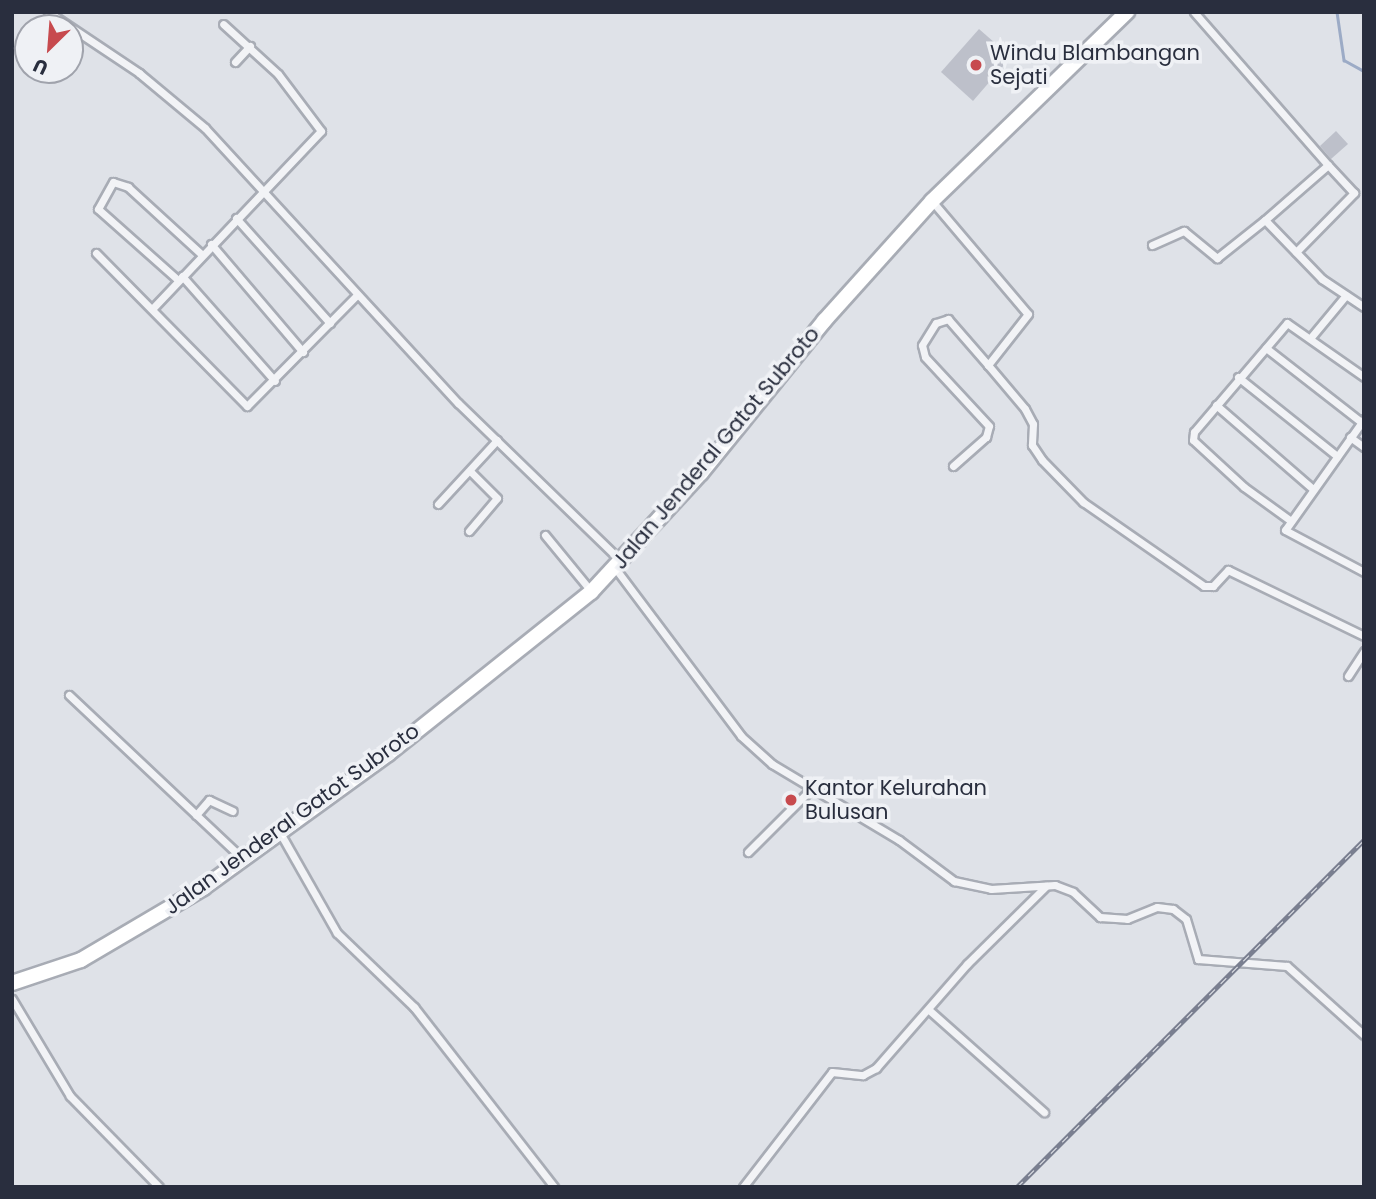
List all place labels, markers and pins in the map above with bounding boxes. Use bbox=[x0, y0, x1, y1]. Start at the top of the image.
place label: Windu Blambangan Sejati bbox=[990, 40, 1200, 90]
marker: Windu Blambangan Sejati bbox=[968, 57, 984, 73]
place label: Kantor Kelurahan Bulusan bbox=[805, 775, 987, 825]
marker: Kantor Kelurahan Bulusan bbox=[783, 792, 799, 808]

